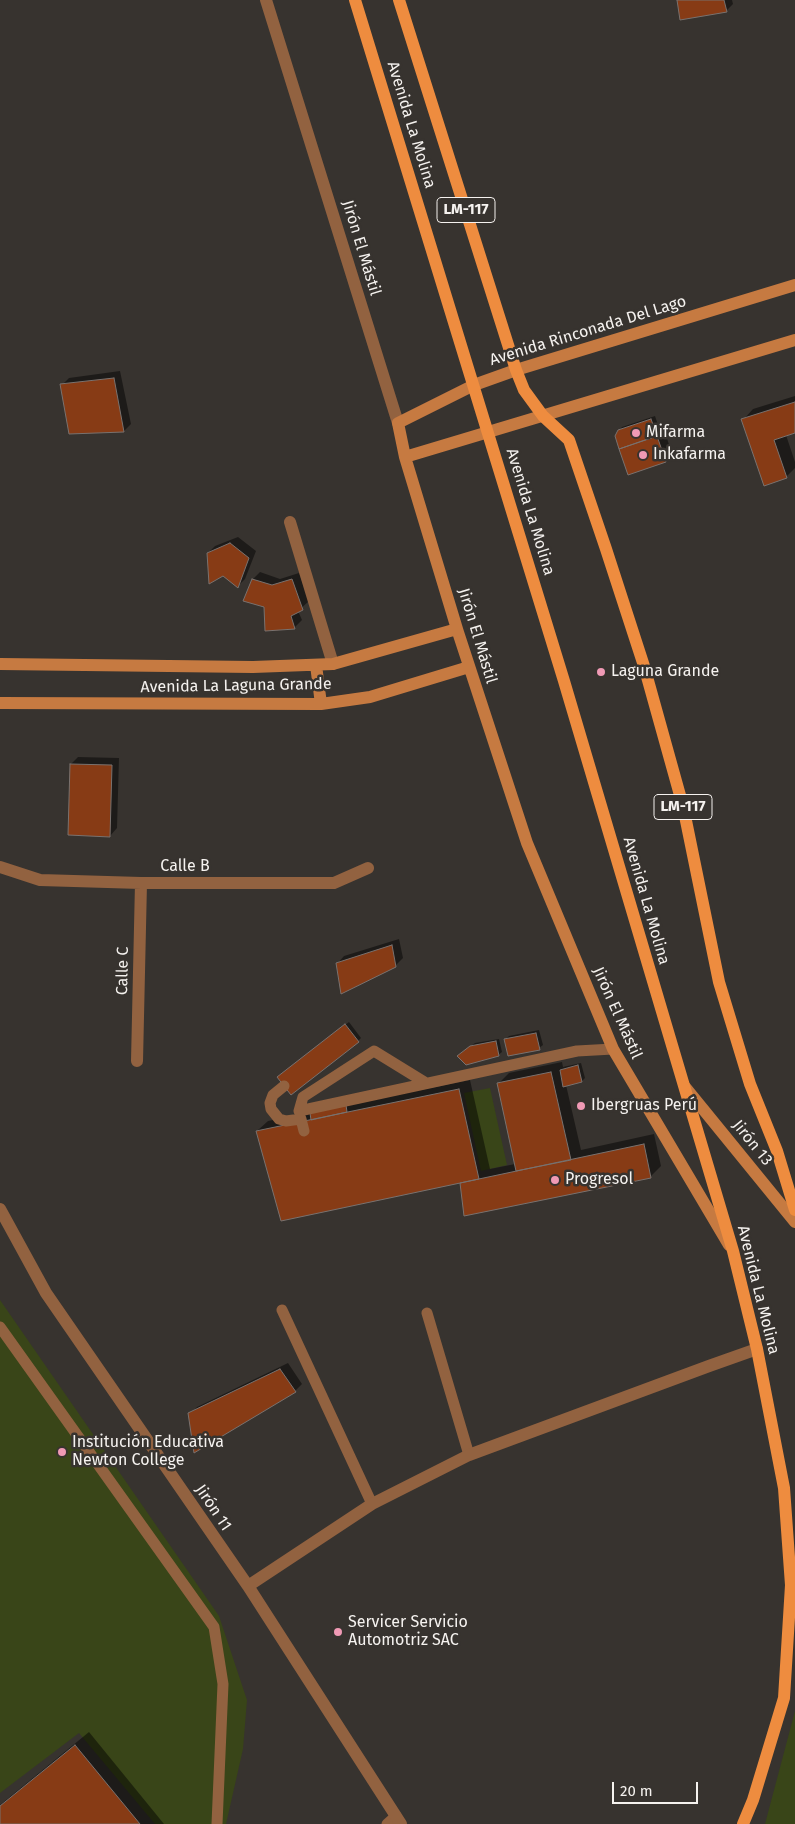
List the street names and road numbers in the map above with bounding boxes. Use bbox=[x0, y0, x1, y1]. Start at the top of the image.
street label: Avenida La Molina bbox=[383, 59, 439, 191]
street label: Jirón El Mástil bbox=[337, 198, 385, 298]
road number: LM-117 bbox=[437, 198, 495, 222]
street label: Avenida Rinconada Del Lago bbox=[487, 292, 689, 370]
street label: Avenida La Molina bbox=[502, 446, 558, 578]
street label: Jirón El Mástil bbox=[453, 586, 501, 686]
street label: Avenida La Laguna Grande bbox=[140, 675, 332, 697]
road number: LM-117 bbox=[654, 794, 712, 820]
street label: Avenida La Molina bbox=[619, 835, 673, 967]
street label: Calle B bbox=[160, 857, 210, 877]
street label: Calle C bbox=[113, 947, 133, 995]
street label: Jirón El Mástil bbox=[588, 964, 646, 1062]
street label: Jirón 13 bbox=[728, 1116, 776, 1170]
street label: Avenida La Molina bbox=[733, 1224, 783, 1356]
street label: Jirón 11 bbox=[191, 1481, 235, 1535]

